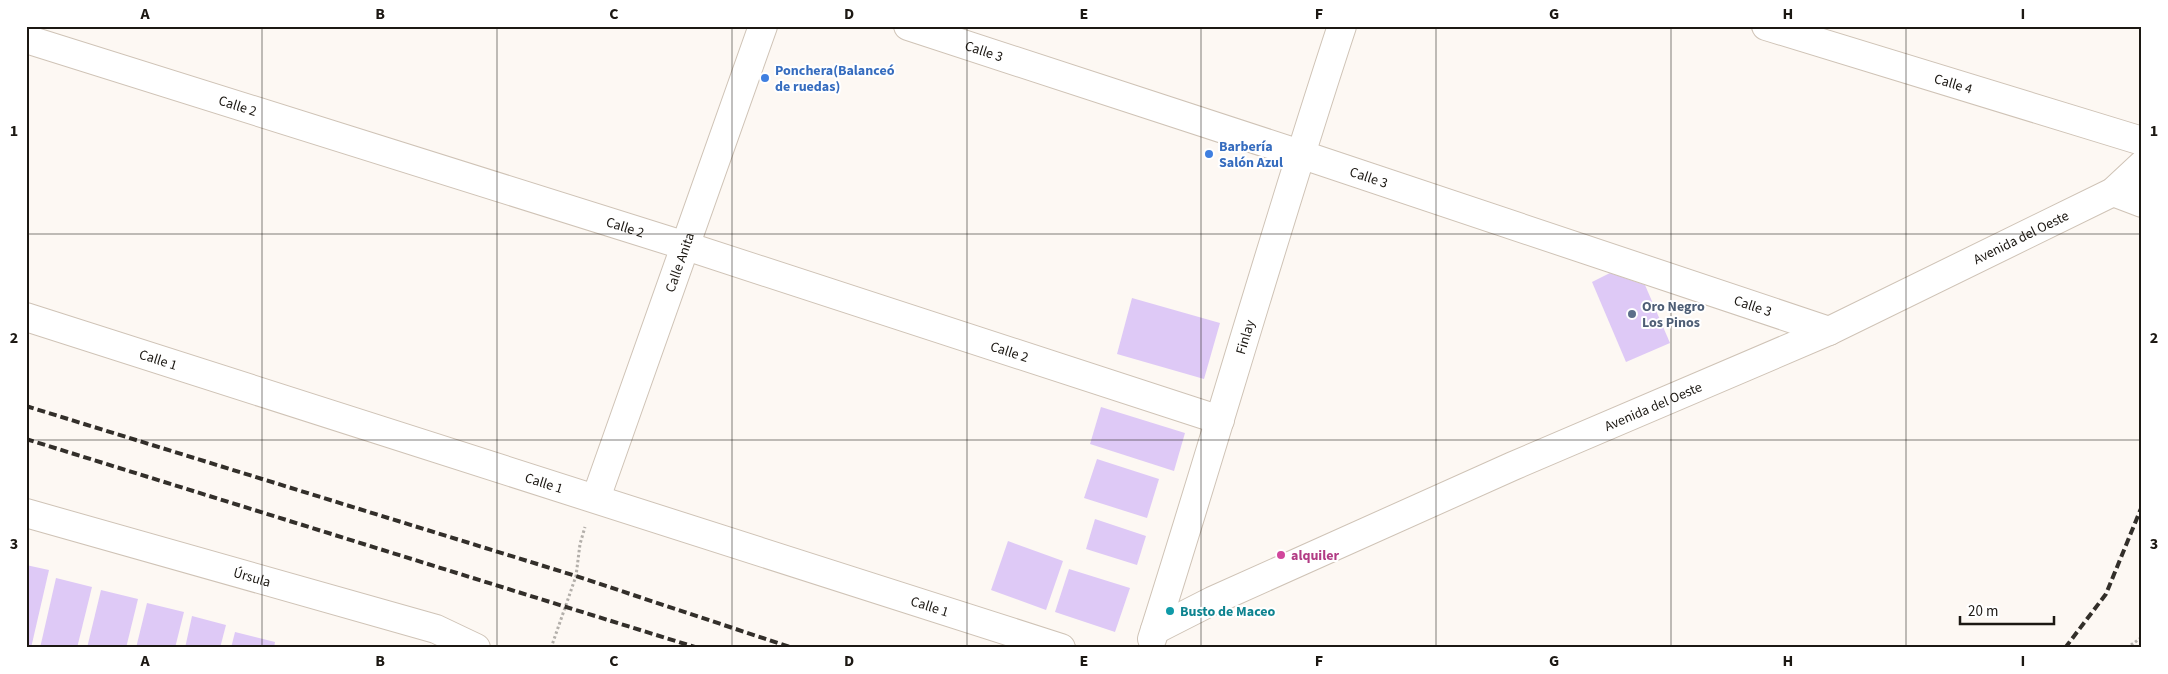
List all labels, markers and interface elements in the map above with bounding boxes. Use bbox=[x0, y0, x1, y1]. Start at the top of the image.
text: A bbox=[139, 3, 150, 25]
text: B bbox=[375, 3, 385, 25]
text: C bbox=[609, 3, 619, 25]
text: D bbox=[844, 3, 854, 25]
text: E bbox=[1080, 3, 1088, 25]
text: F bbox=[1315, 3, 1323, 25]
text: G bbox=[1549, 3, 1559, 25]
text: H bbox=[1783, 3, 1793, 25]
text: I bbox=[2021, 3, 2025, 25]
street label: Calle 3 bbox=[962, 36, 1005, 67]
place label: Ponchera(Balanceó de ruedas) bbox=[775, 61, 895, 97]
street label: Calle 4 bbox=[1932, 69, 1975, 100]
marker: Ponchera(Balanceó de ruedas) bbox=[759, 72, 771, 84]
street label: Calle 2 bbox=[216, 91, 259, 122]
text: 1 bbox=[10, 120, 18, 142]
text: 1 bbox=[2150, 120, 2158, 142]
place label: Barbería Salón Azul bbox=[1219, 137, 1283, 173]
marker: Barbería Salón Azul bbox=[1203, 148, 1215, 160]
street label: Calle 3 bbox=[1347, 162, 1390, 194]
street label: Avenida del Oeste bbox=[1970, 206, 2072, 270]
street label: Calle 2 bbox=[603, 213, 647, 243]
street label: Calle Anita bbox=[661, 230, 700, 295]
street label: Calle 3 bbox=[1731, 291, 1774, 322]
place label: Oro Negro Los Pinos bbox=[1642, 297, 1705, 333]
marker: Oro Negro Los Pinos bbox=[1626, 308, 1638, 320]
street label: Finlay bbox=[1231, 317, 1261, 357]
text: 2 bbox=[10, 327, 18, 349]
text: 2 bbox=[2150, 327, 2158, 349]
street label: Calle 2 bbox=[988, 337, 1031, 368]
street label: Calle 1 bbox=[136, 345, 180, 376]
street label: Avenida del Oeste bbox=[1601, 377, 1705, 437]
street label: Calle 1 bbox=[522, 468, 565, 499]
text: 3 bbox=[10, 533, 18, 555]
text: 3 bbox=[2150, 533, 2158, 555]
place label: alquiler bbox=[1291, 546, 1339, 566]
marker: alquiler bbox=[1275, 549, 1287, 561]
street label: Úrsula bbox=[231, 563, 273, 593]
street label: Calle 1 bbox=[908, 592, 951, 622]
scale bar bbox=[1960, 594, 2054, 626]
text: 20 m bbox=[1968, 601, 1998, 622]
place label: Busto de Maceo bbox=[1180, 602, 1276, 622]
marker: Busto de Maceo bbox=[1164, 605, 1176, 617]
text: A bbox=[139, 650, 150, 672]
text: B bbox=[375, 650, 385, 672]
text: C bbox=[609, 650, 619, 672]
text: D bbox=[844, 650, 854, 672]
text: E bbox=[1080, 650, 1088, 672]
text: F bbox=[1315, 650, 1323, 672]
text: G bbox=[1549, 650, 1559, 672]
text: H bbox=[1783, 650, 1793, 672]
text: I bbox=[2021, 650, 2025, 672]

